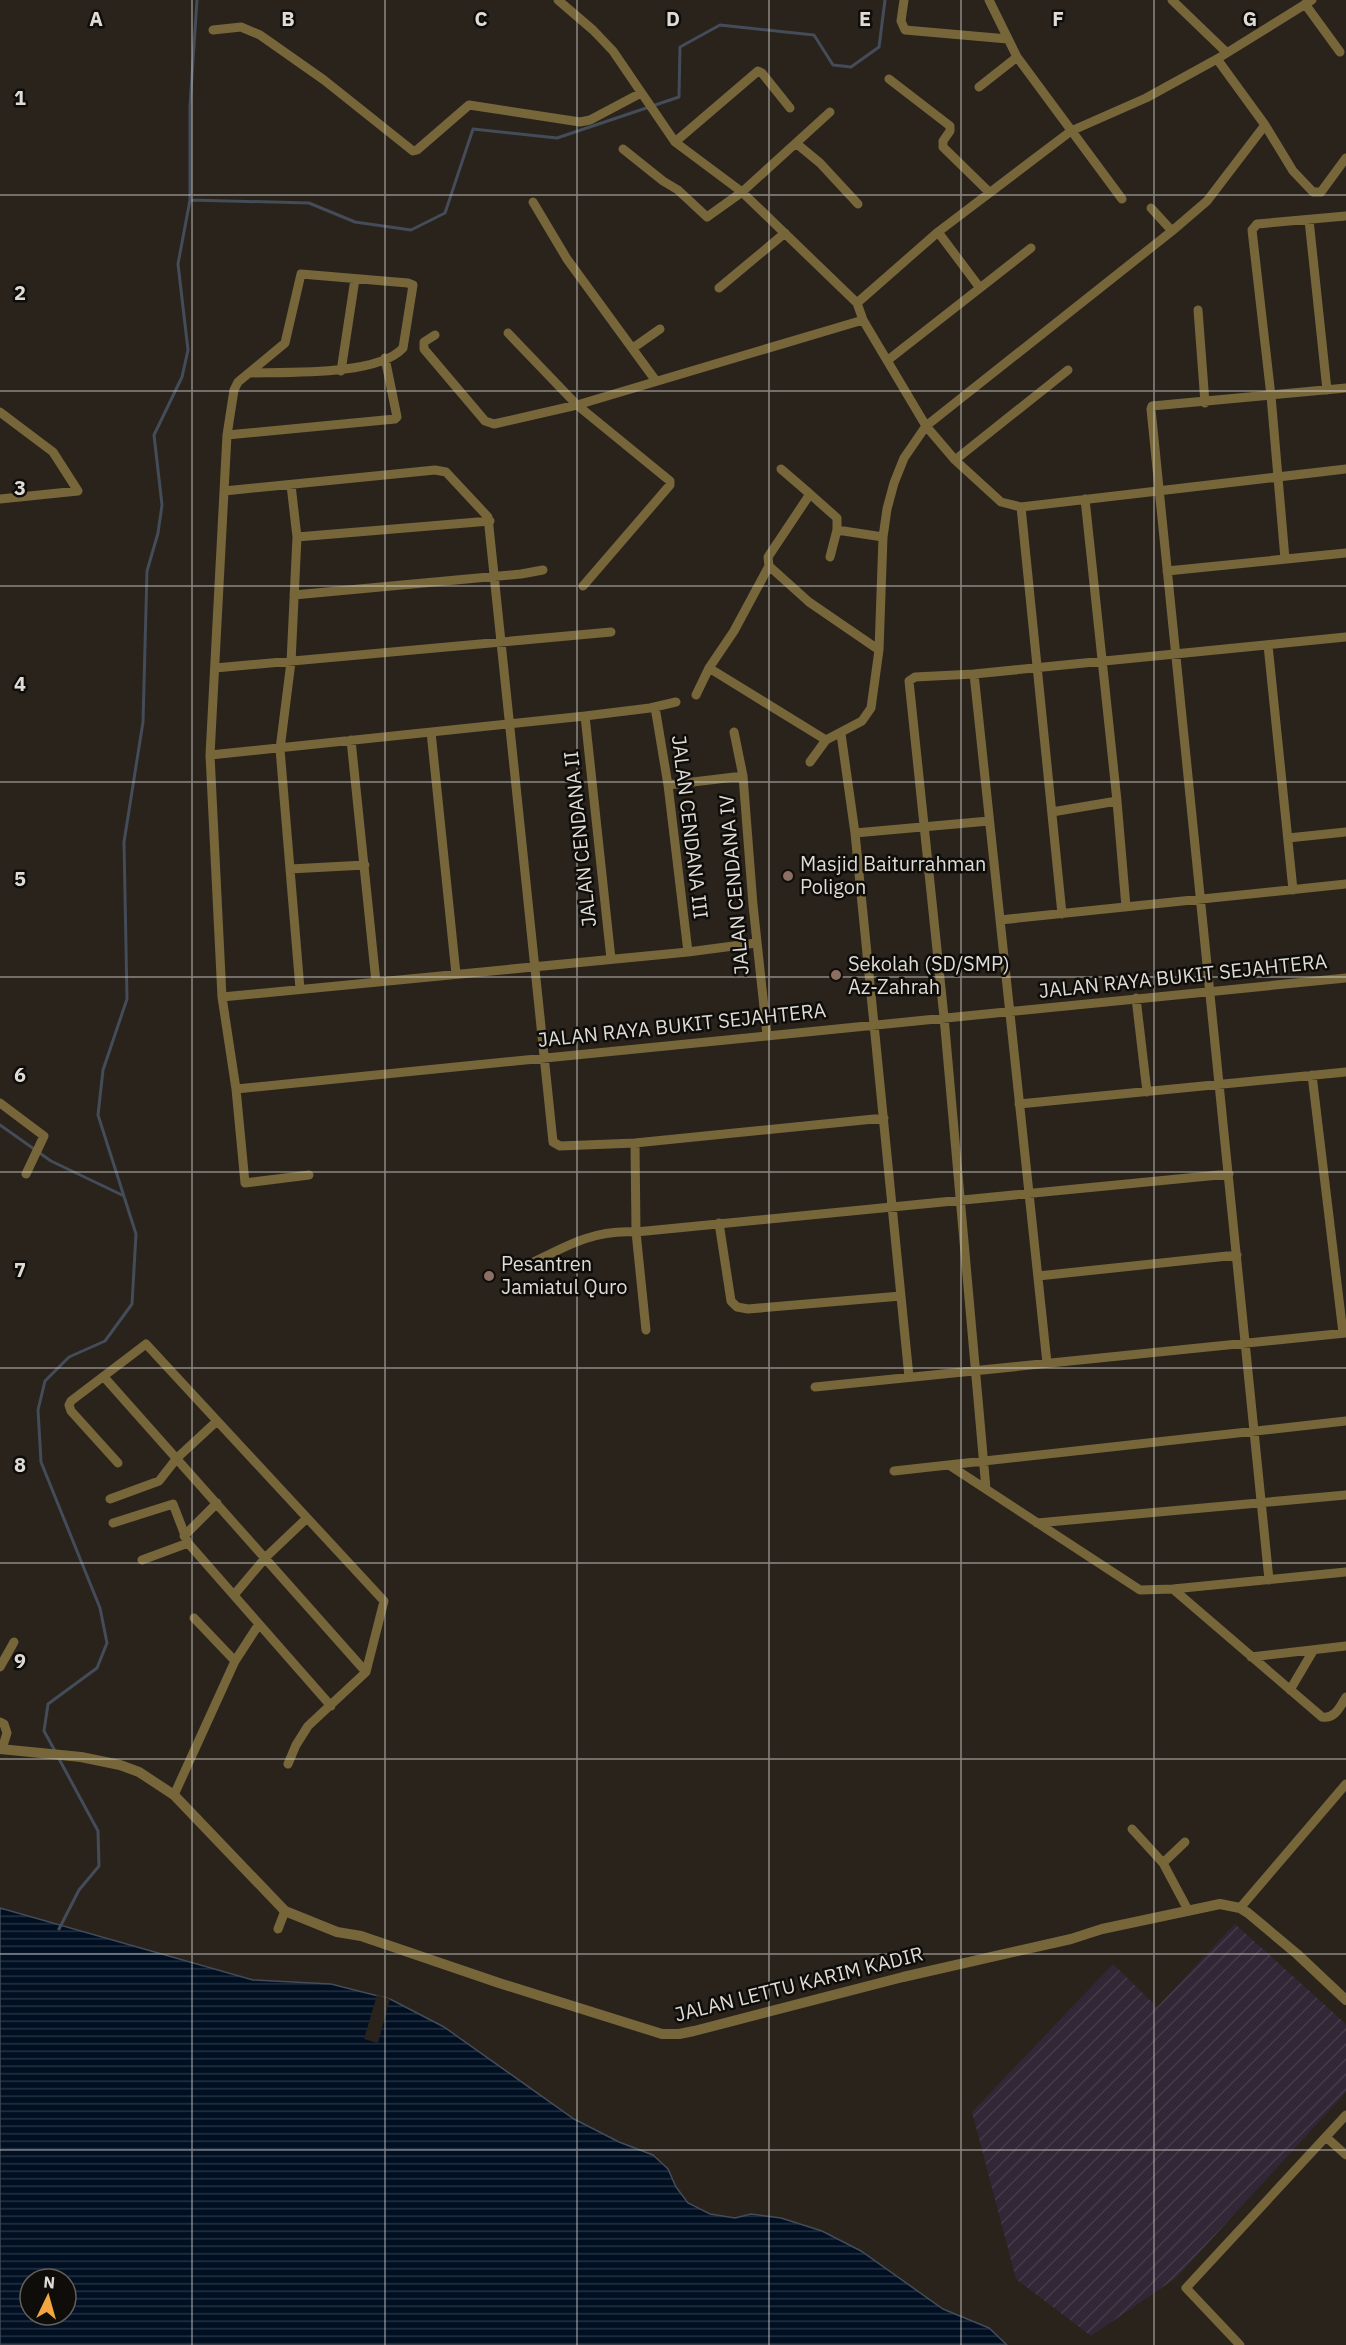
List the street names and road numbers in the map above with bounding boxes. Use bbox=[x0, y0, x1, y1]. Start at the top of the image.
street label: JALAN CENDANA III bbox=[666, 734, 715, 920]
street label: JALAN CENDANA II bbox=[557, 750, 602, 928]
street label: JALAN CENDANA IV bbox=[712, 794, 755, 976]
street label: JALAN RAYA BUKIT SEJAHTERA bbox=[1037, 947, 1329, 1004]
street label: JALAN RAYA BUKIT SEJAHTERA bbox=[536, 996, 828, 1053]
street label: JALAN LETTU KARIM KADIR bbox=[672, 1940, 926, 2027]

